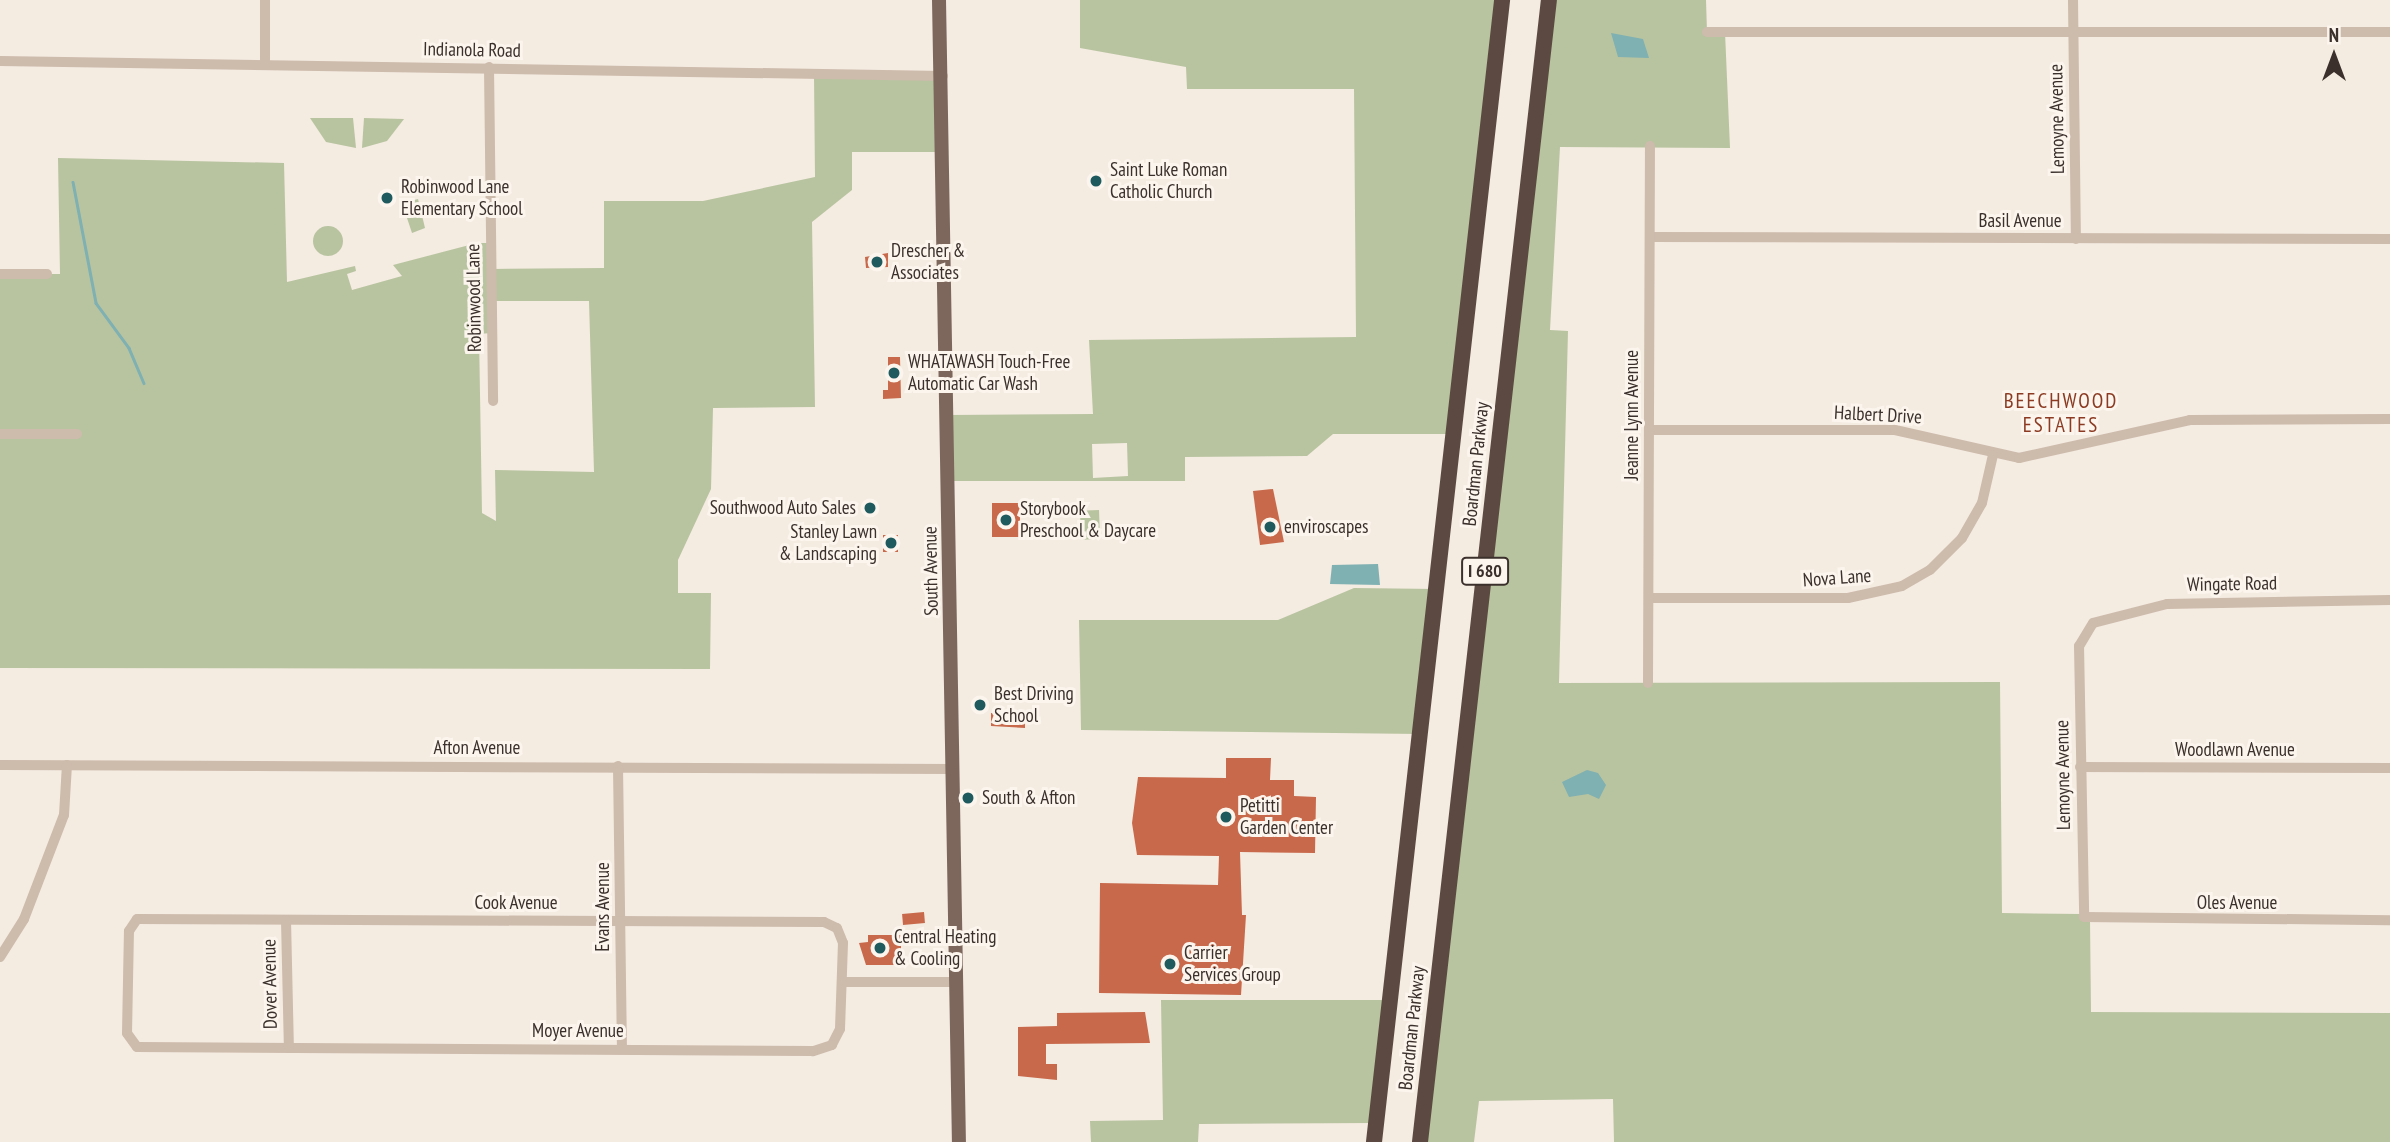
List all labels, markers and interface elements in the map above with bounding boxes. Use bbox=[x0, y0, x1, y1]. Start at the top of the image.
north arrow bbox=[2299, 21, 2369, 91]
text: N bbox=[2329, 23, 2339, 47]
street label: Indianola Road bbox=[423, 38, 521, 62]
street label: Lemoyne Avenue bbox=[2045, 63, 2069, 175]
place label: Saint Luke Roman Catholic Church bbox=[1110, 159, 1227, 203]
marker: Saint Luke Roman Catholic Church bbox=[1088, 173, 1104, 189]
place label: Robinwood Lane Elementary School bbox=[401, 176, 523, 220]
marker: Robinwood Lane Elementary School bbox=[379, 190, 395, 206]
street label: Basil Avenue bbox=[1978, 210, 2062, 232]
place label: Drescher & Associates bbox=[891, 240, 965, 284]
street label: Robinwood Lane bbox=[462, 244, 486, 352]
marker: Drescher & Associates bbox=[869, 254, 885, 270]
street label: Jeanne Lynn Avenue bbox=[1621, 350, 1643, 480]
place label: WHATAWASH Touch-Free Automatic Car Wash bbox=[908, 351, 1071, 395]
marker: WHATAWASH Touch-Free Automatic Car Wash bbox=[886, 365, 902, 381]
district label: BEECHWOOD ESTATES bbox=[2005, 388, 2117, 438]
street label: Boardman Parkway bbox=[1458, 401, 1494, 527]
street label: Halbert Drive bbox=[1834, 401, 1922, 429]
place label: Southwood Auto Sales bbox=[709, 497, 856, 519]
place label: Storybook Preschool & Daycare bbox=[1020, 498, 1156, 542]
marker: Southwood Auto Sales bbox=[862, 500, 878, 516]
marker: Storybook Preschool & Daycare bbox=[998, 512, 1014, 528]
place label: enviroscapes bbox=[1284, 516, 1368, 538]
marker: enviroscapes bbox=[1262, 519, 1278, 535]
place label: Stanley Lawn & Landscaping bbox=[779, 521, 877, 565]
street label: South Avenue bbox=[919, 526, 943, 616]
marker: Stanley Lawn & Landscaping bbox=[883, 535, 899, 551]
road number: I 680 bbox=[1460, 556, 1510, 586]
street label: Nova Lane bbox=[1802, 564, 1872, 592]
street label: Wingate Road bbox=[2187, 572, 2277, 596]
place label: Best Driving School bbox=[994, 683, 1074, 727]
marker: Best Driving School bbox=[972, 697, 988, 713]
street label: Lemoyne Avenue bbox=[2051, 719, 2075, 831]
street label: Afton Avenue bbox=[433, 737, 521, 759]
street label: Woodlawn Avenue bbox=[2175, 739, 2295, 761]
place label: South & Afton bbox=[982, 787, 1076, 809]
marker: South & Afton bbox=[960, 790, 976, 806]
place label: Petitti Garden Center bbox=[1240, 795, 1333, 839]
marker: Petitti Garden Center bbox=[1218, 809, 1234, 825]
street label: Evans Avenue bbox=[592, 862, 614, 952]
street label: Cook Avenue bbox=[474, 892, 558, 914]
street label: Oles Avenue bbox=[2196, 892, 2278, 914]
place label: Central Heating & Cooling bbox=[894, 926, 996, 970]
street label: Dover Avenue bbox=[258, 939, 282, 1029]
marker: Central Heating & Cooling bbox=[872, 940, 888, 956]
place label: Carrier Services Group bbox=[1184, 942, 1281, 986]
marker: Carrier Services Group bbox=[1162, 956, 1178, 972]
street label: Boardman Parkway bbox=[1394, 965, 1430, 1091]
street label: Moyer Avenue bbox=[532, 1020, 624, 1042]

